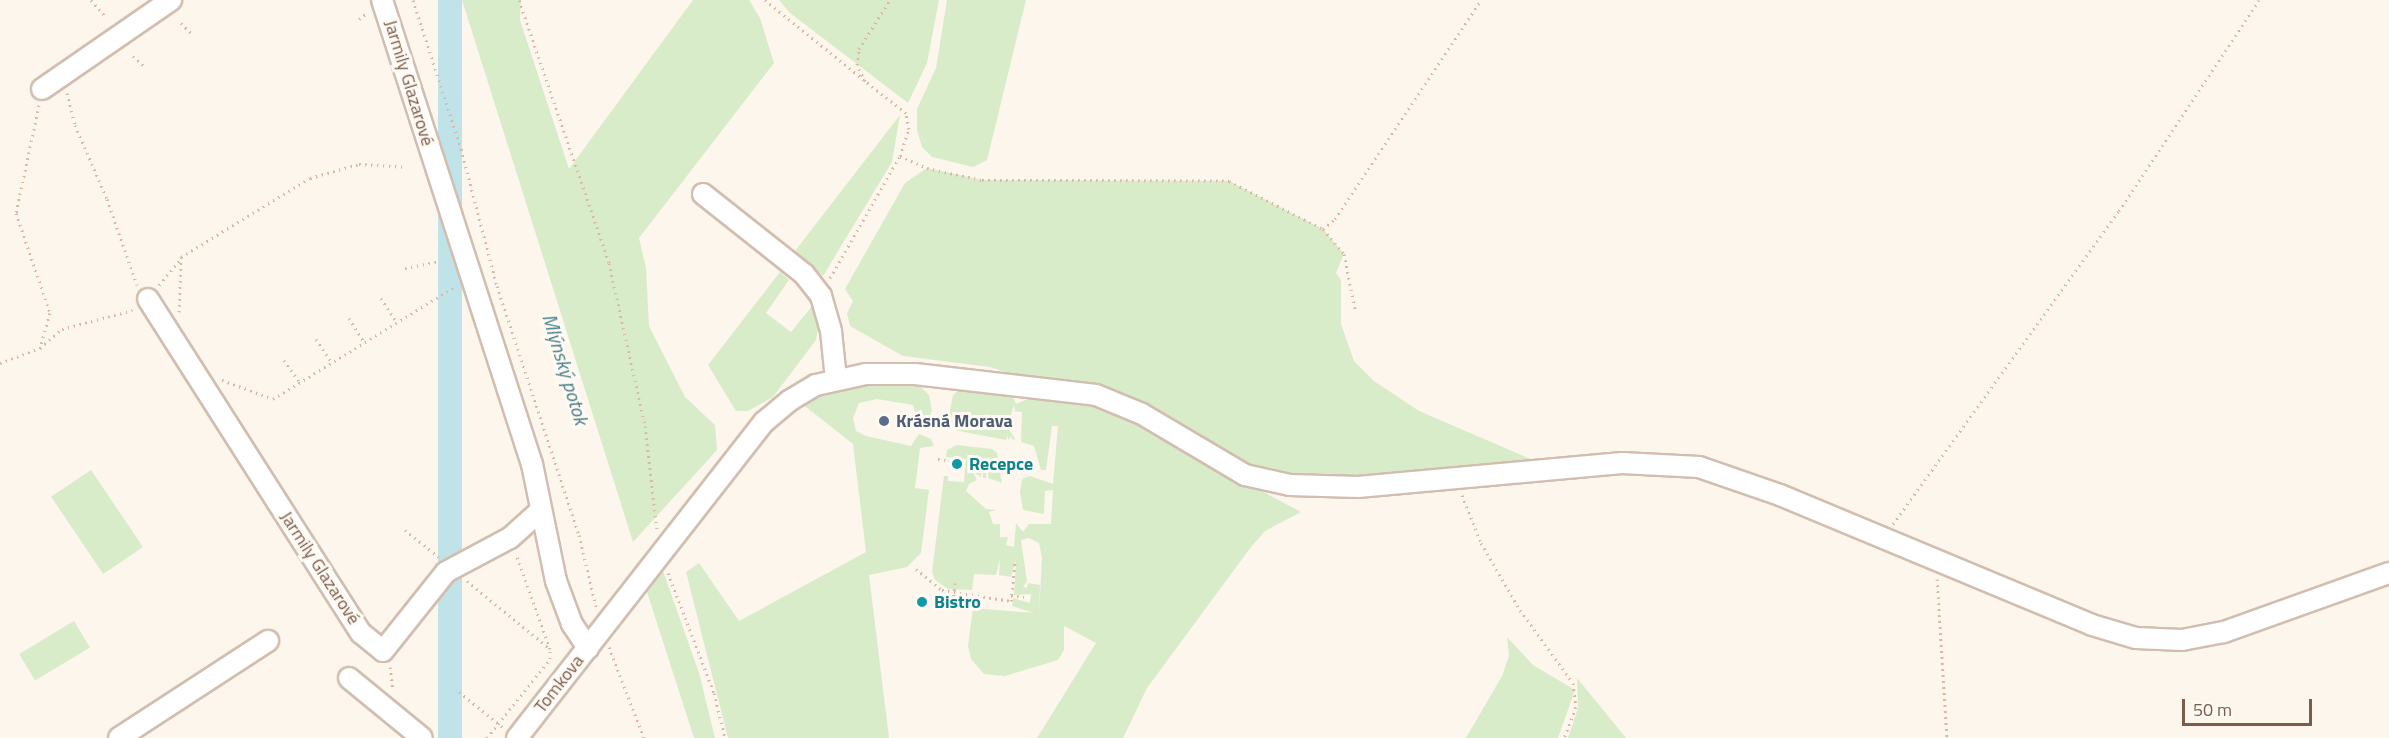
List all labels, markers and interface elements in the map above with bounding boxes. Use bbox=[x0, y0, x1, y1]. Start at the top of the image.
street label: Jarmily Glazarové bbox=[380, 17, 438, 149]
water label: Mlýnský potok bbox=[538, 311, 594, 427]
place label: Krásná Morava bbox=[896, 410, 1013, 432]
marker: Krásná Morava bbox=[877, 414, 891, 428]
place label: Recepce bbox=[969, 453, 1033, 475]
marker: Recepce bbox=[950, 457, 964, 471]
street label: Jarmily Glazarové bbox=[275, 507, 365, 629]
place label: Bistro bbox=[934, 591, 981, 613]
marker: Bistro bbox=[915, 595, 929, 609]
street label: Tomkova bbox=[530, 651, 588, 717]
scale bar bbox=[2185, 687, 2316, 725]
text: 50 m bbox=[2193, 696, 2232, 723]

